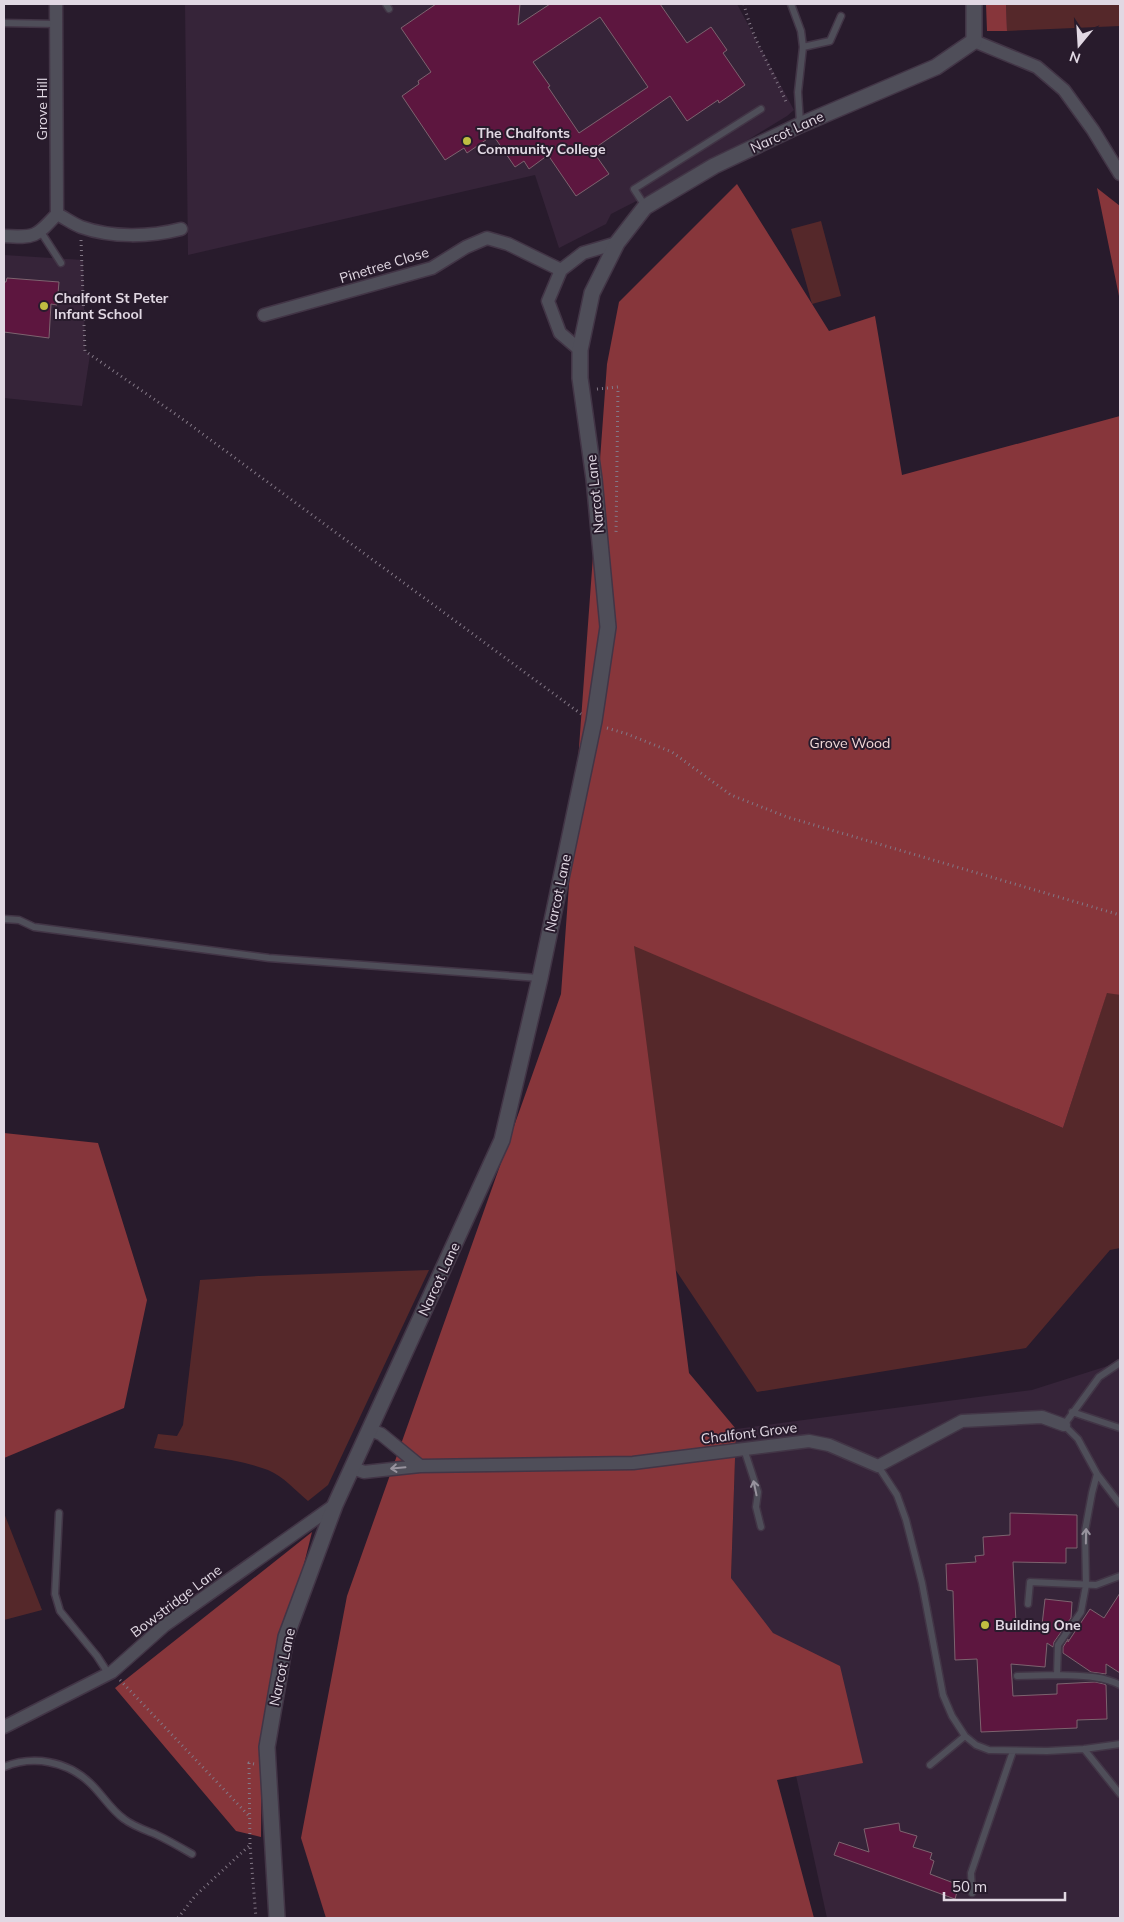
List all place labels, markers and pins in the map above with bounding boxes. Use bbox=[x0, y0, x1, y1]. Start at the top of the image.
place label: The Chalfonts Community College bbox=[477, 124, 606, 158]
marker: The Chalfonts Community College bbox=[461, 135, 473, 147]
place label: Chalfont St Peter Infant School bbox=[54, 289, 169, 323]
marker: Chalfont St Peter Infant School bbox=[38, 300, 50, 312]
place label: Building One bbox=[995, 1616, 1081, 1634]
marker: Building One bbox=[979, 1619, 991, 1631]

